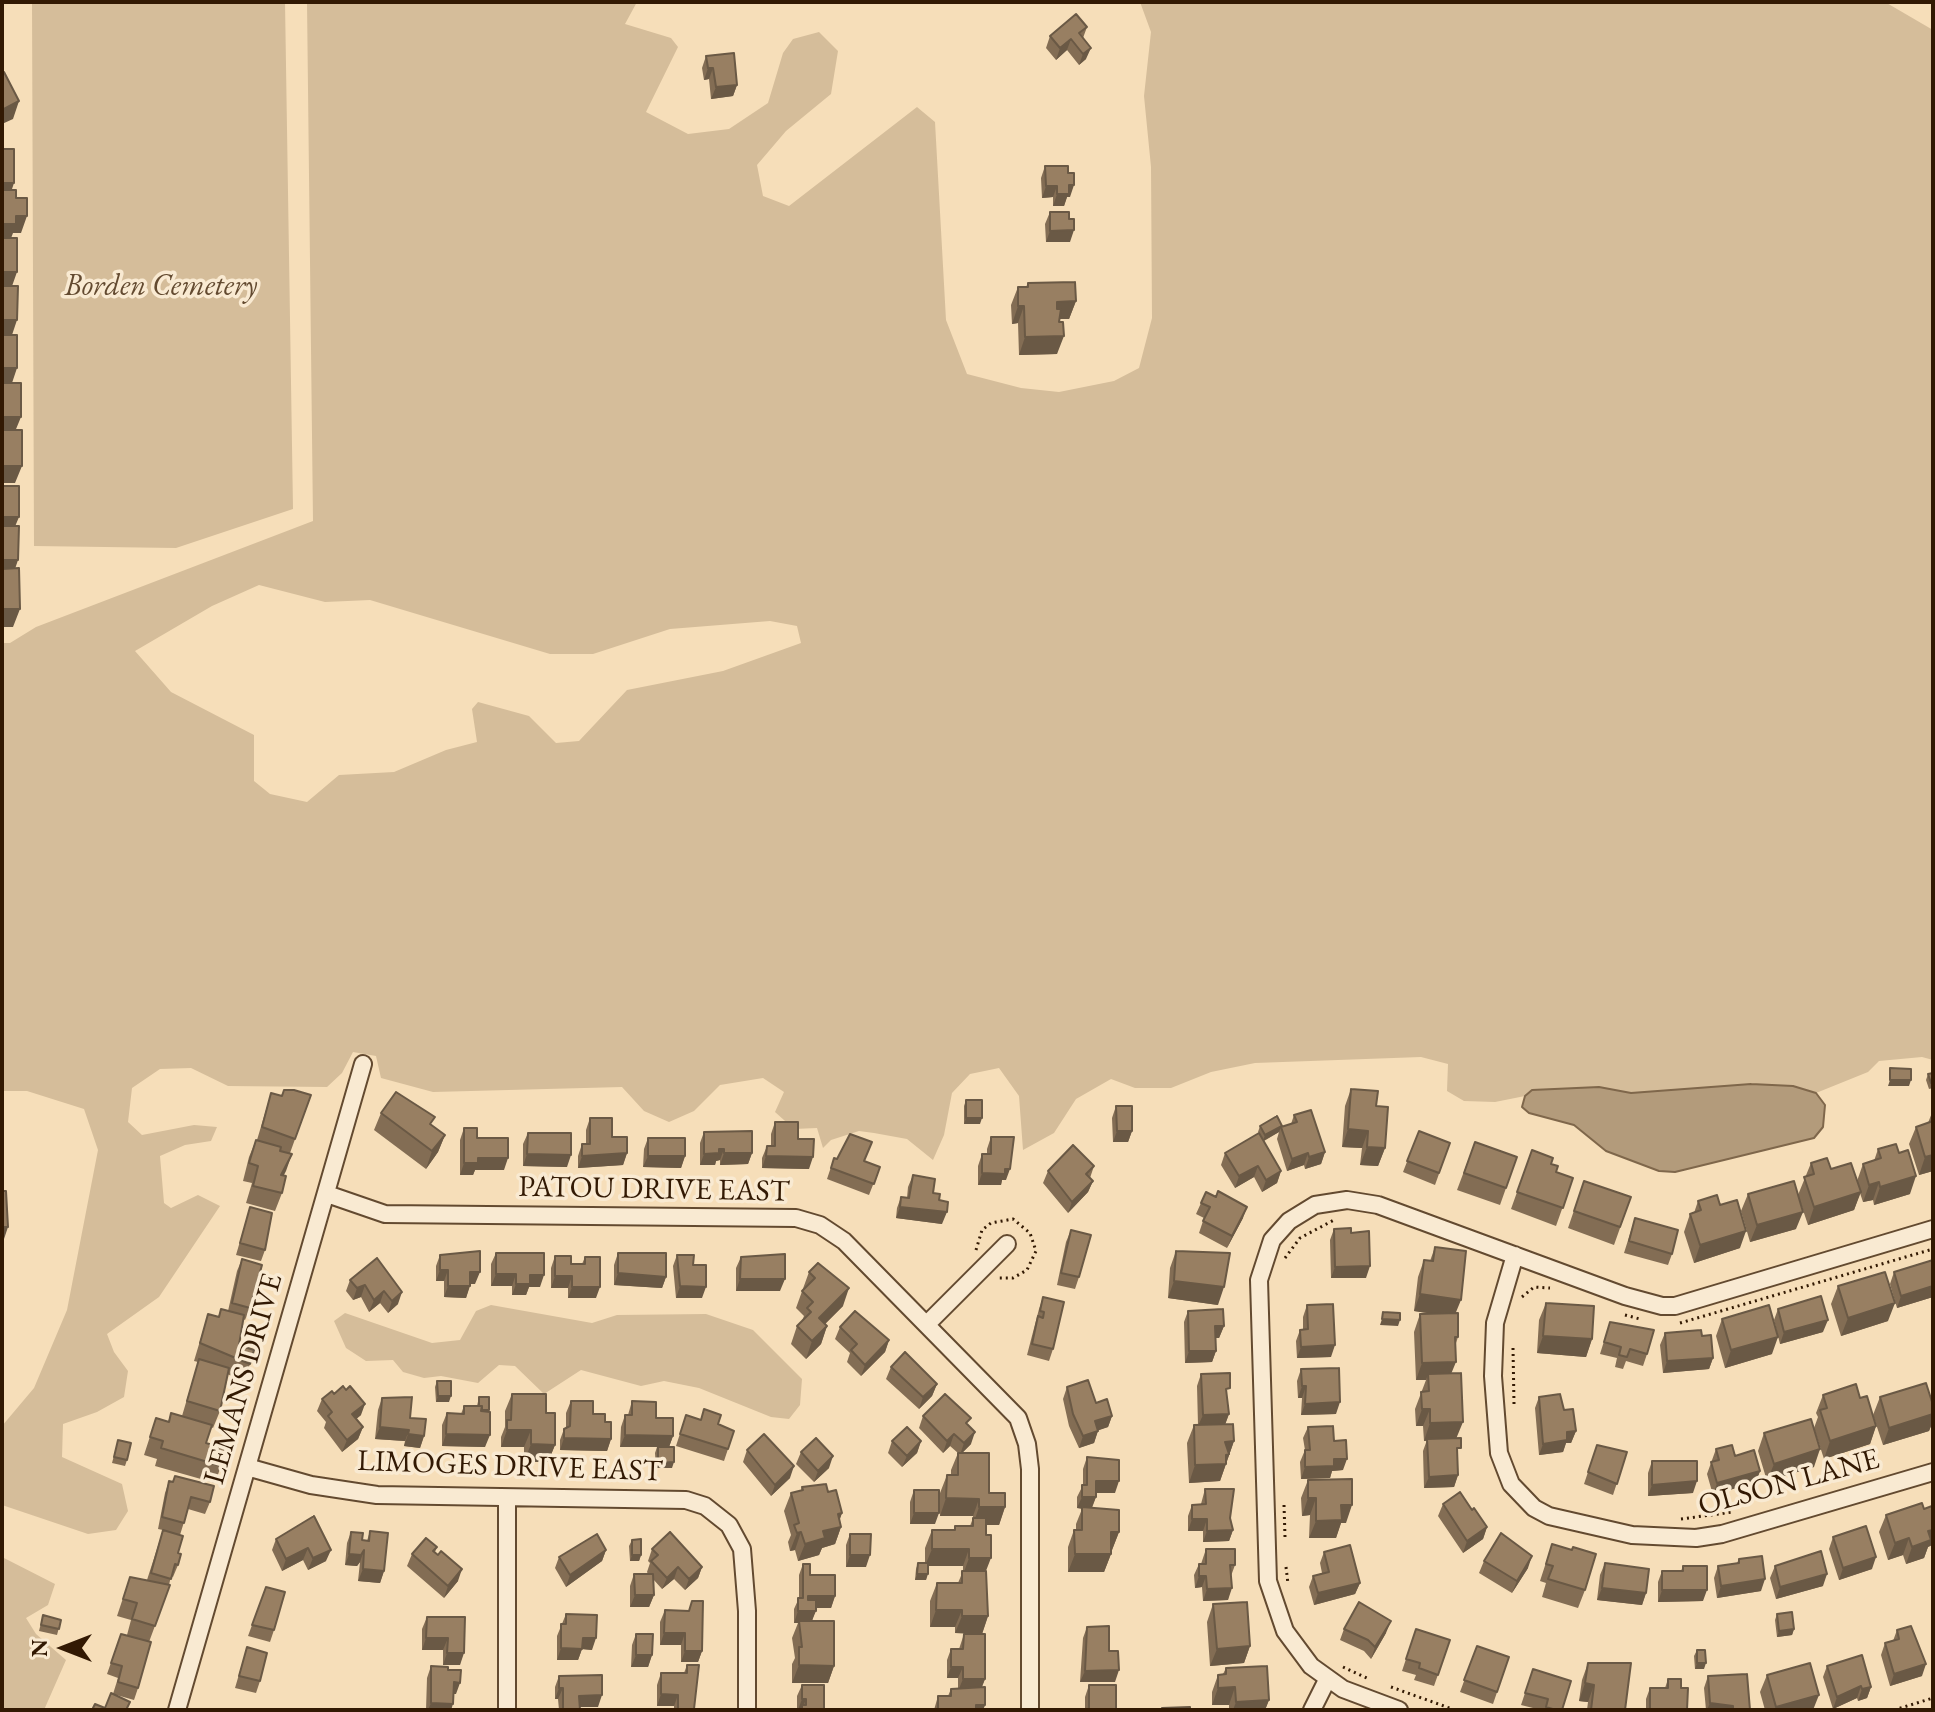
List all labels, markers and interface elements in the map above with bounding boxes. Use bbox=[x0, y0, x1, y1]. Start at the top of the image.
park label: Borden Cemetery bbox=[64, 269, 258, 305]
street label: PATOU DRIVE EAST bbox=[518, 1170, 790, 1210]
street label: LEMANS DRIVE bbox=[197, 1270, 291, 1488]
street label: OLSON LANE bbox=[1695, 1442, 1883, 1524]
street label: LIMOGES DRIVE EAST bbox=[357, 1444, 663, 1490]
north arrow bbox=[24, 1608, 104, 1688]
text: N bbox=[25, 1639, 54, 1657]

